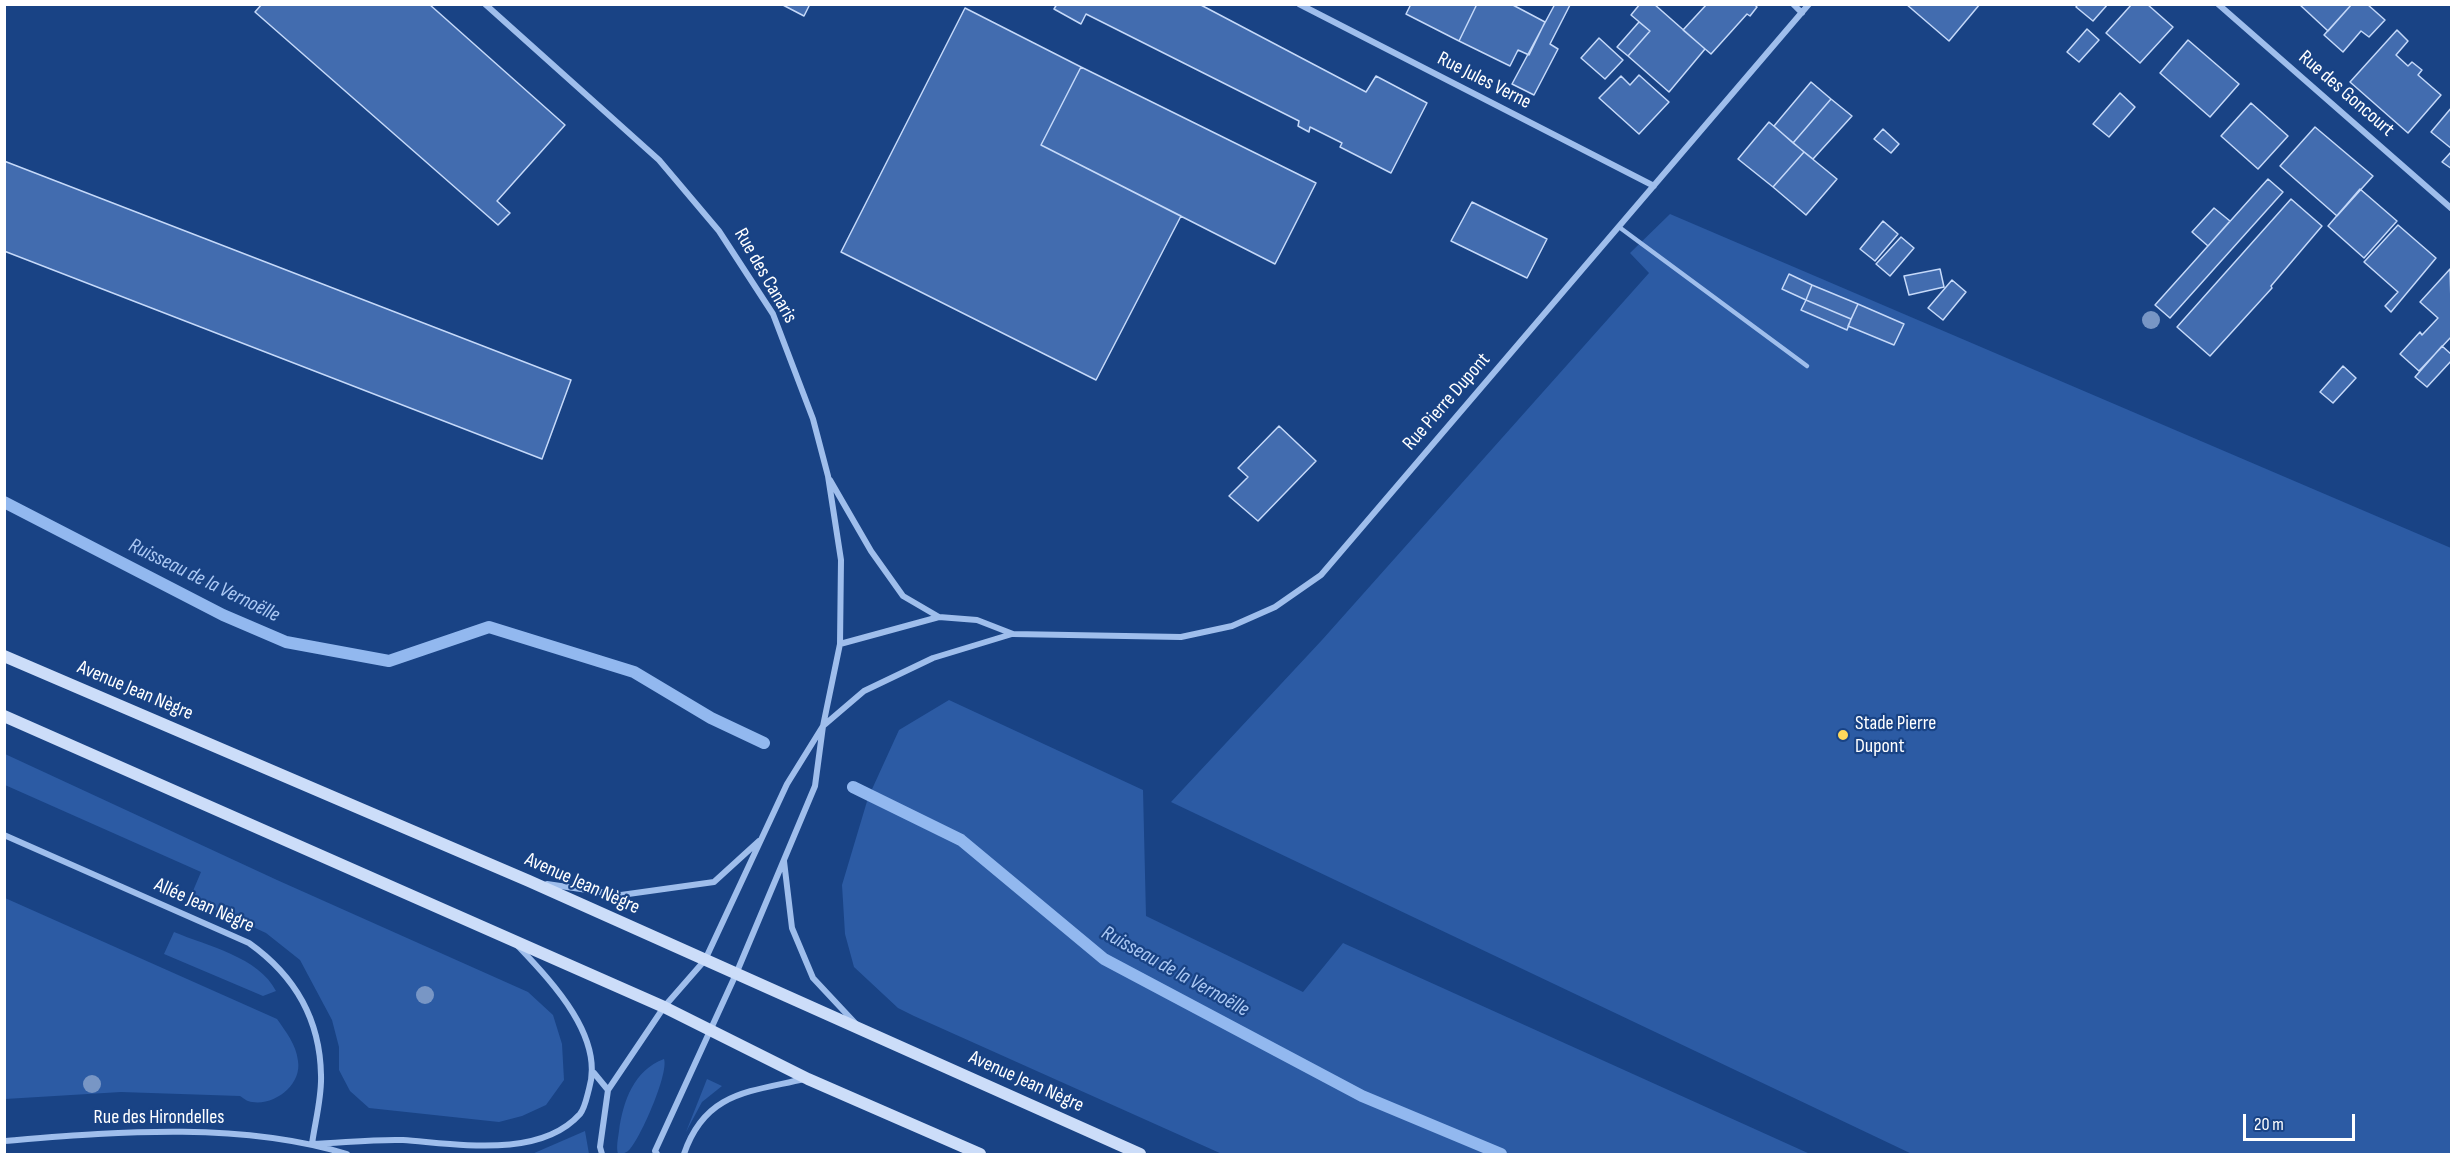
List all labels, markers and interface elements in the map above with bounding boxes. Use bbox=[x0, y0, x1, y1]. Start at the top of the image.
street label: Rue des Goncourt bbox=[2293, 46, 2399, 142]
street label: Rue Jules Verne bbox=[1433, 47, 1535, 115]
street label: Rue des Canaris bbox=[728, 224, 802, 328]
street label: Rue Pierre Dupont bbox=[1398, 348, 1496, 456]
water label: Ruisseau de la Vernoëlle bbox=[124, 534, 284, 628]
street label: Avenue Jean Nègre bbox=[74, 656, 196, 726]
place label: Stade Pierre Dupont bbox=[1855, 712, 1936, 759]
marker: Stade Pierre Dupont bbox=[1836, 728, 1850, 742]
street label: Avenue Jean Nègre bbox=[521, 848, 643, 920]
street label: Allée Jean Nègre bbox=[150, 873, 258, 939]
water label: Ruisseau de la Vernoëlle bbox=[1097, 921, 1253, 1023]
street label: Avenue Jean Nègre bbox=[965, 1046, 1087, 1118]
scale bar bbox=[2246, 1102, 2358, 1140]
street label: Rue des Hirondelles bbox=[94, 1106, 224, 1130]
text: 20 m bbox=[2254, 1114, 2284, 1135]

